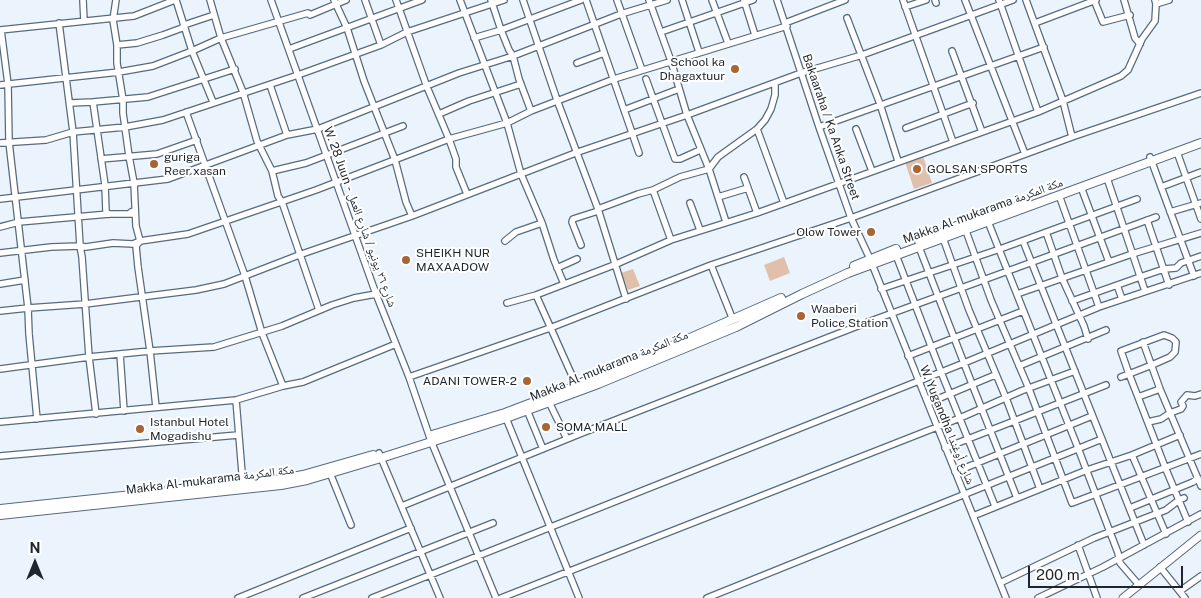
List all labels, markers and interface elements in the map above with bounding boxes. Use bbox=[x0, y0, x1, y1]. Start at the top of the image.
street label: Bakaaraha / Ka Anka Street bbox=[799, 52, 863, 202]
place label: School ka Dhagaxtuur bbox=[660, 55, 725, 83]
marker: School ka Dhagaxtuur bbox=[729, 63, 741, 75]
street label: W. 28 Juun - شارع ٢٦ يونيو / شارع العمل bbox=[321, 125, 399, 309]
place label: guriga Reer xasan bbox=[164, 150, 226, 178]
marker: guriga Reer xasan bbox=[148, 158, 160, 170]
place label: GOLSAN SPORTS bbox=[927, 162, 1028, 176]
marker: GOLSAN SPORTS bbox=[911, 163, 923, 175]
street label: Makka Al-mukarama مكة المكرمة bbox=[901, 175, 1065, 247]
place label: Olow Tower bbox=[796, 225, 861, 239]
marker: Olow Tower bbox=[865, 226, 877, 238]
place label: SHEIKH NUR MAXAADOW bbox=[416, 246, 490, 274]
marker: SHEIKH NUR MAXAADOW bbox=[400, 254, 412, 266]
place label: Waaberi Police Station bbox=[811, 302, 888, 330]
marker: Waaberi Police Station bbox=[795, 310, 807, 322]
street label: Makka Al-mukarama مكة المكرمة bbox=[528, 328, 690, 404]
street label: W. Yugandha شارع أوغندا bbox=[917, 363, 977, 487]
place label: ADANI TOWER-2 bbox=[423, 374, 517, 388]
marker: ADANI TOWER-2 bbox=[521, 375, 533, 387]
place label: Istanbul Hotel Mogadishu bbox=[150, 415, 229, 443]
place label: SOMA MALL bbox=[556, 420, 628, 434]
marker: SOMA MALL bbox=[540, 421, 552, 433]
marker: Istanbul Hotel Mogadishu bbox=[134, 423, 146, 435]
street label: Makka Al-mukarama مكة المكرمة bbox=[125, 463, 295, 497]
north arrow bbox=[10, 538, 60, 588]
text: N bbox=[30, 540, 40, 556]
scale bar bbox=[1031, 556, 1186, 588]
text: 200 m bbox=[1036, 566, 1080, 583]

